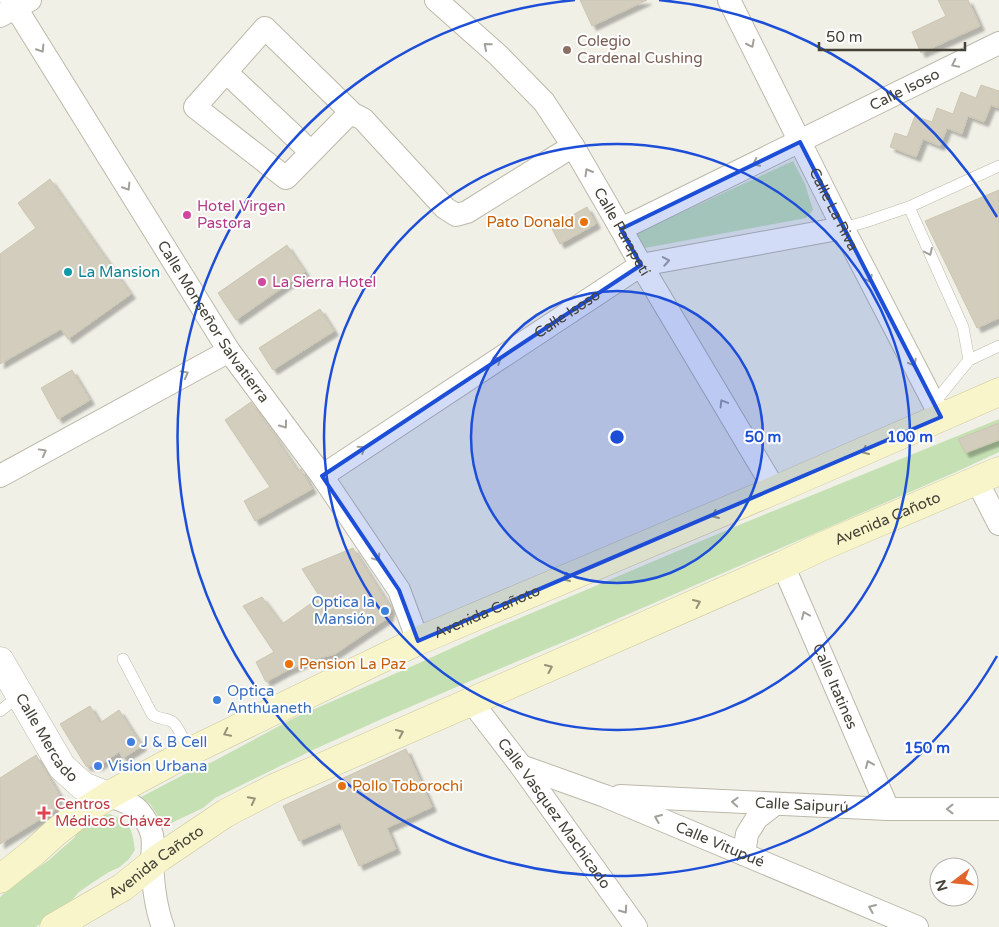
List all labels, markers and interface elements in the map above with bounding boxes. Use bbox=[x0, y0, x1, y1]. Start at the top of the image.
scale bar bbox=[819, 20, 965, 52]
text: 50 m bbox=[826, 28, 863, 46]
place label: Colegio Cardenal Cushing bbox=[577, 32, 703, 67]
one-way arrow bbox=[745, 38, 755, 47]
one-way arrow bbox=[484, 42, 493, 51]
one-way arrow bbox=[35, 44, 45, 53]
marker: Colegio Cardenal Cushing bbox=[561, 44, 573, 56]
one-way arrow bbox=[951, 58, 960, 68]
street label: Calle Isoso bbox=[867, 65, 942, 114]
one-way arrow bbox=[752, 157, 761, 167]
street label: Calle La Riva bbox=[805, 165, 862, 254]
one-way arrow bbox=[584, 169, 594, 178]
one-way arrow bbox=[121, 182, 131, 191]
street label: Calle Parapetí bbox=[590, 184, 654, 279]
place label: Hotel Virgen Pastora bbox=[197, 197, 286, 232]
marker: Hotel Virgen Pastora bbox=[181, 209, 193, 221]
place label: Pato Donald bbox=[487, 213, 574, 231]
marker: Pato Donald bbox=[578, 216, 590, 228]
street label: Calle Monseñor Salvatierra bbox=[154, 237, 273, 406]
one-way arrow bbox=[923, 247, 933, 256]
one-way arrow bbox=[662, 256, 671, 266]
place label: La Mansion bbox=[78, 263, 160, 281]
marker: La Mansion bbox=[62, 266, 74, 278]
place label: La Sierra Hotel bbox=[272, 273, 376, 291]
one-way arrow bbox=[863, 273, 873, 282]
marker: La Sierra Hotel bbox=[256, 276, 268, 288]
street label: Calle Isoso bbox=[531, 285, 604, 342]
one-way arrow bbox=[492, 357, 501, 366]
one-way arrow bbox=[907, 357, 917, 366]
one-way arrow bbox=[180, 370, 189, 380]
one-way arrow bbox=[719, 399, 729, 408]
one-way arrow bbox=[278, 419, 287, 429]
centre of rings bbox=[608, 428, 626, 446]
text: 50 m bbox=[745, 428, 781, 446]
text: 100 m bbox=[887, 428, 933, 446]
one-way arrow bbox=[861, 444, 870, 455]
one-way arrow bbox=[357, 446, 366, 455]
one-way arrow bbox=[37, 448, 46, 458]
street label: Avenida Cañoto bbox=[832, 488, 943, 549]
one-way arrow bbox=[712, 509, 720, 519]
one-way arrow bbox=[371, 552, 380, 562]
one-way arrow bbox=[562, 572, 571, 583]
street label: Avenida Cañoto bbox=[431, 581, 543, 642]
place label: Optica la Mansión bbox=[312, 593, 375, 628]
one-way arrow bbox=[692, 598, 701, 609]
marker: Optica la Mansión bbox=[379, 605, 391, 617]
one-way arrow bbox=[800, 611, 811, 620]
street label: Calle Itatines bbox=[809, 641, 861, 732]
place label: Pension La Paz bbox=[299, 655, 406, 673]
marker: Pension La Paz bbox=[283, 658, 295, 670]
one-way arrow bbox=[544, 663, 553, 674]
place label: Optica Anthuaneth bbox=[227, 682, 312, 717]
street label: Calle Mercado bbox=[12, 690, 82, 786]
marker: Optica Anthuaneth bbox=[211, 694, 223, 706]
one-way arrow bbox=[224, 727, 233, 737]
one-way arrow bbox=[395, 729, 404, 740]
place label: J & B Cell bbox=[141, 733, 207, 751]
street label: Calle Vasquez Machicado bbox=[494, 735, 615, 892]
marker: J & B Cell bbox=[125, 736, 137, 748]
text: 150 m bbox=[904, 739, 950, 757]
place label: Vision Urbana bbox=[108, 757, 207, 775]
marker: Vision Urbana bbox=[92, 760, 104, 772]
one-way arrow bbox=[865, 760, 876, 769]
place label: Pollo Toborochi bbox=[352, 777, 463, 795]
marker: Pollo Toborochi bbox=[336, 780, 348, 792]
street label: Calle Saipurú bbox=[755, 794, 849, 816]
place label: Centros Médicos Chávez bbox=[55, 795, 171, 830]
one-way arrow bbox=[246, 796, 255, 806]
one-way arrow bbox=[731, 796, 739, 807]
one-way arrow bbox=[946, 804, 954, 814]
marker: Centros Médicos Chávez bbox=[37, 806, 51, 820]
one-way arrow bbox=[654, 814, 662, 824]
street label: Calle Vitupué bbox=[673, 818, 767, 871]
street label: Avenida Cañoto bbox=[105, 822, 207, 903]
north arrow bbox=[929, 857, 979, 907]
text: N bbox=[932, 878, 952, 893]
one-way arrow bbox=[868, 904, 877, 914]
one-way arrow bbox=[618, 905, 627, 914]

